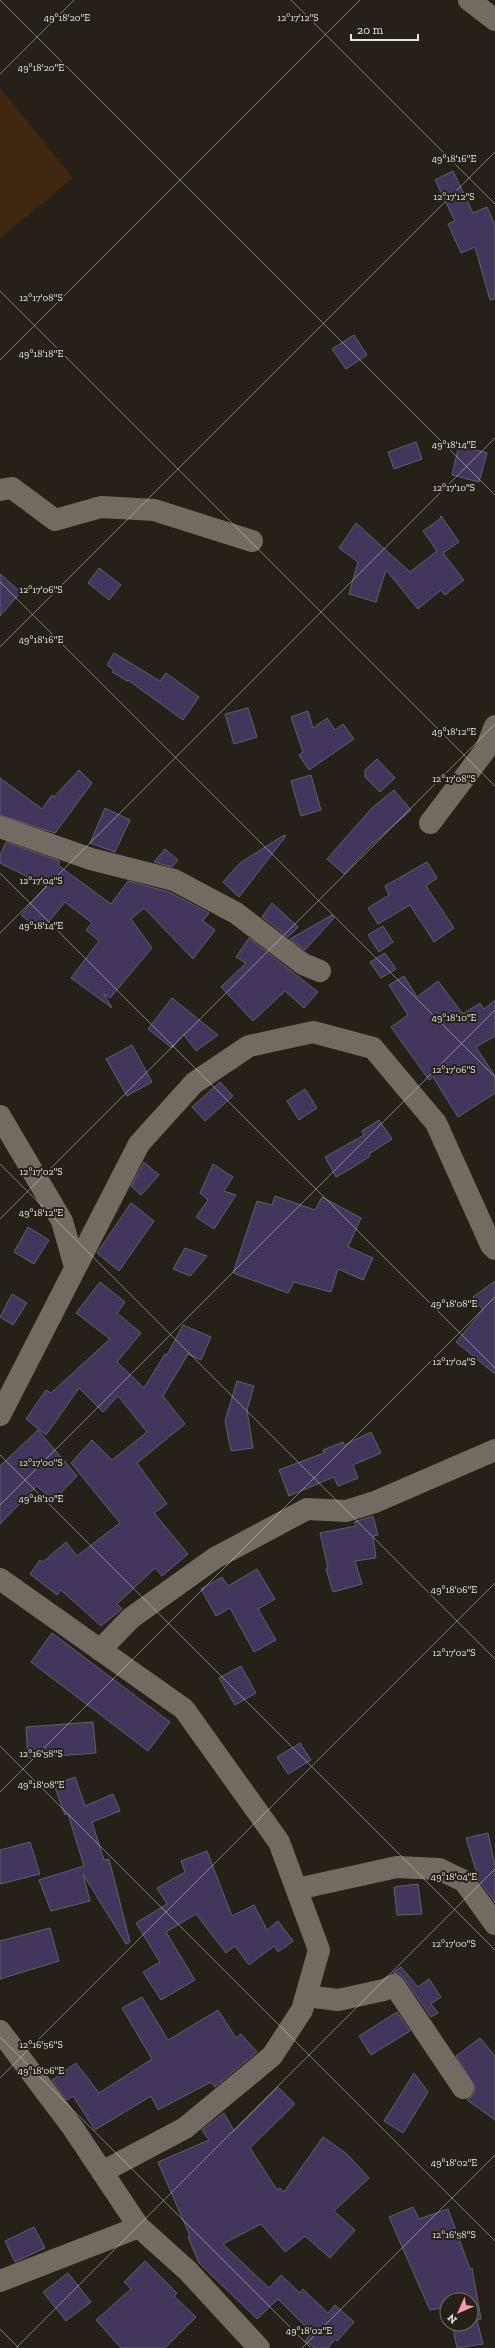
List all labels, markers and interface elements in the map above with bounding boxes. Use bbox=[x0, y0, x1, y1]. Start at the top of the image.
text: 49°18'20"E bbox=[44, 12, 90, 24]
text: 12°17'12"S bbox=[277, 12, 319, 24]
scale bar bbox=[351, 16, 418, 42]
text: 20 m bbox=[357, 23, 384, 37]
text: 49°18'20"E bbox=[18, 62, 64, 74]
text: 49°18'16"E bbox=[432, 153, 476, 165]
text: 12°17'12"S bbox=[433, 191, 475, 203]
text: 12°17'08"S bbox=[19, 292, 63, 304]
text: 49°18'18"E bbox=[19, 348, 63, 360]
text: 49°18'14"E bbox=[432, 439, 476, 451]
text: 12°17'10"S bbox=[433, 482, 475, 494]
text: 12°17'06"S bbox=[19, 584, 63, 596]
text: 49°18'16"E bbox=[19, 634, 63, 646]
text: 49°18'12"E bbox=[432, 726, 476, 738]
text: 12°17'08"S bbox=[432, 773, 476, 785]
text: 12°17'04"S bbox=[19, 875, 63, 887]
text: 49°18'14"E bbox=[19, 920, 63, 932]
text: 49°18'10"E bbox=[432, 1012, 477, 1024]
text: 12°17'06"S bbox=[432, 1064, 476, 1076]
text: 12°17'02"S bbox=[19, 1166, 63, 1178]
text: 49°18'12"E bbox=[19, 1207, 63, 1219]
text: 49°18'08"E bbox=[431, 1298, 477, 1310]
text: 12°17'04"S bbox=[432, 1356, 476, 1368]
text: 12°17'00"S bbox=[19, 1457, 63, 1469]
text: 49°18'10"E bbox=[19, 1493, 64, 1505]
text: 49°18'06"E bbox=[431, 1584, 477, 1596]
text: 12°17'02"S bbox=[432, 1647, 476, 1659]
text: 12°16'58"S bbox=[19, 1748, 63, 1760]
text: 49°18'08"E bbox=[18, 1779, 64, 1791]
text: 49°18'04"E bbox=[431, 1871, 477, 1883]
text: 12°17'00"S bbox=[432, 1938, 476, 1950]
text: 12°16'56"S bbox=[19, 2039, 63, 2051]
text: 49°18'06"E bbox=[18, 2065, 64, 2077]
text: 49°18'02"E bbox=[431, 2157, 477, 2169]
text: 12°16'58"S bbox=[432, 2229, 476, 2241]
north arrow bbox=[439, 2292, 479, 2332]
text: N bbox=[444, 2311, 460, 2326]
text: 49°18'02"E bbox=[286, 2325, 332, 2337]

